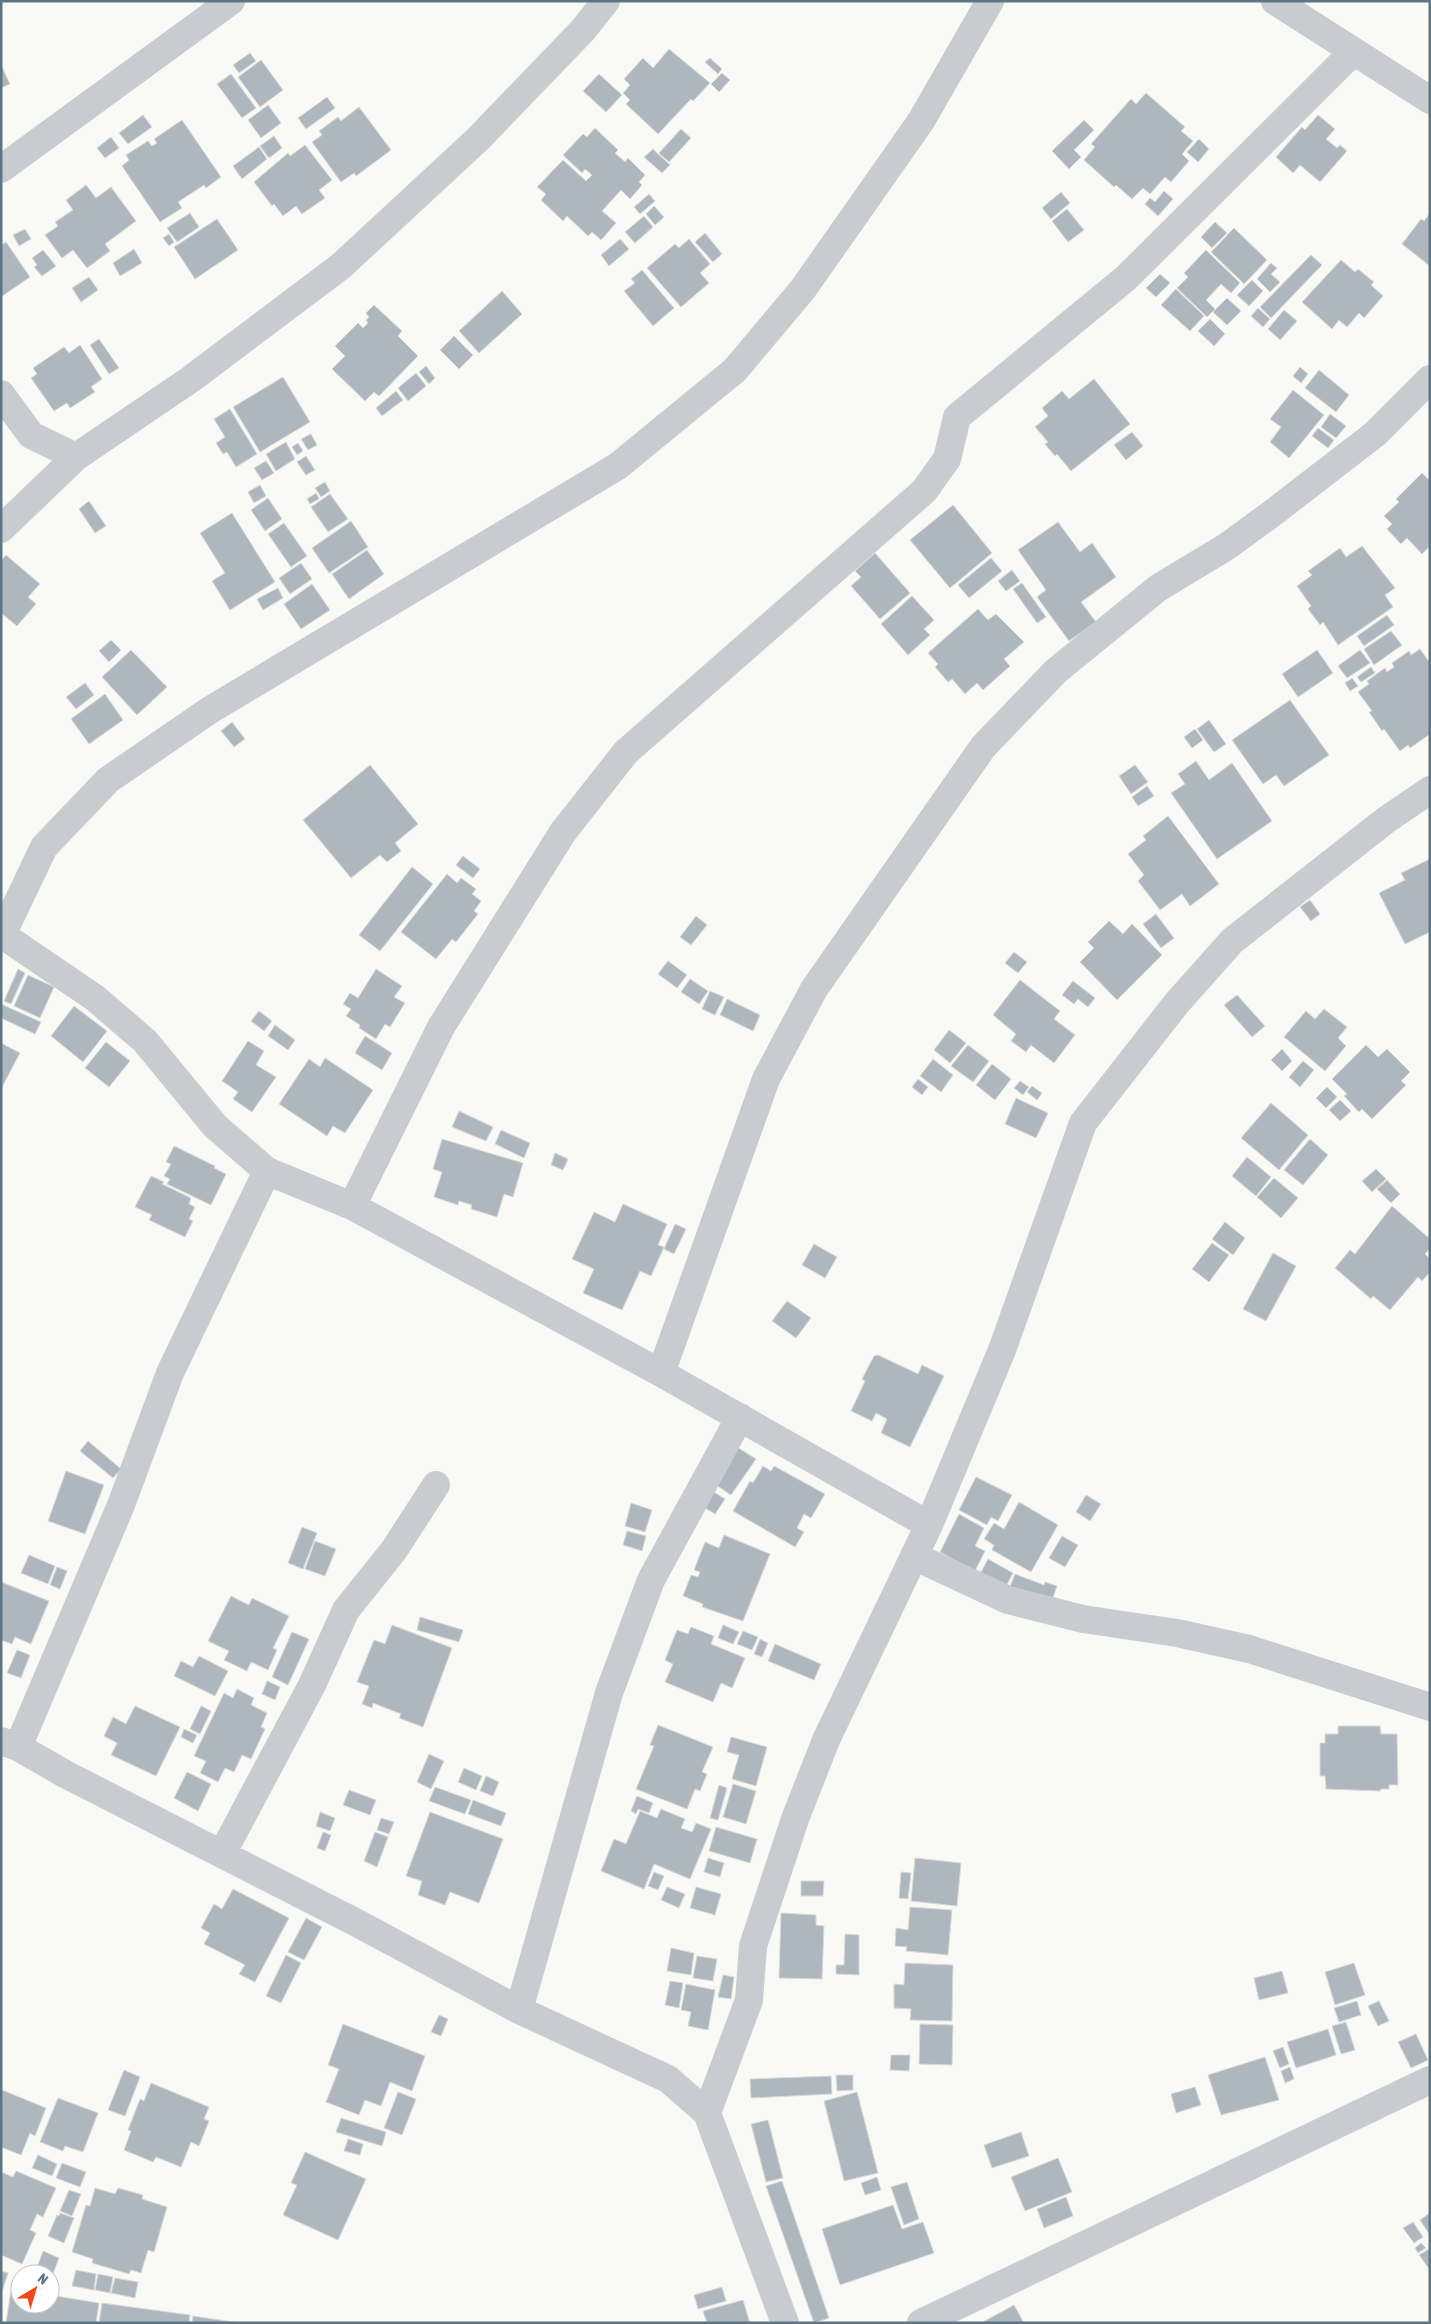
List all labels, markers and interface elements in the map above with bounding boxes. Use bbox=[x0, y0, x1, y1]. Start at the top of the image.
north arrow bbox=[10, 2264, 60, 2314]
text: N bbox=[35, 2270, 51, 2288]

